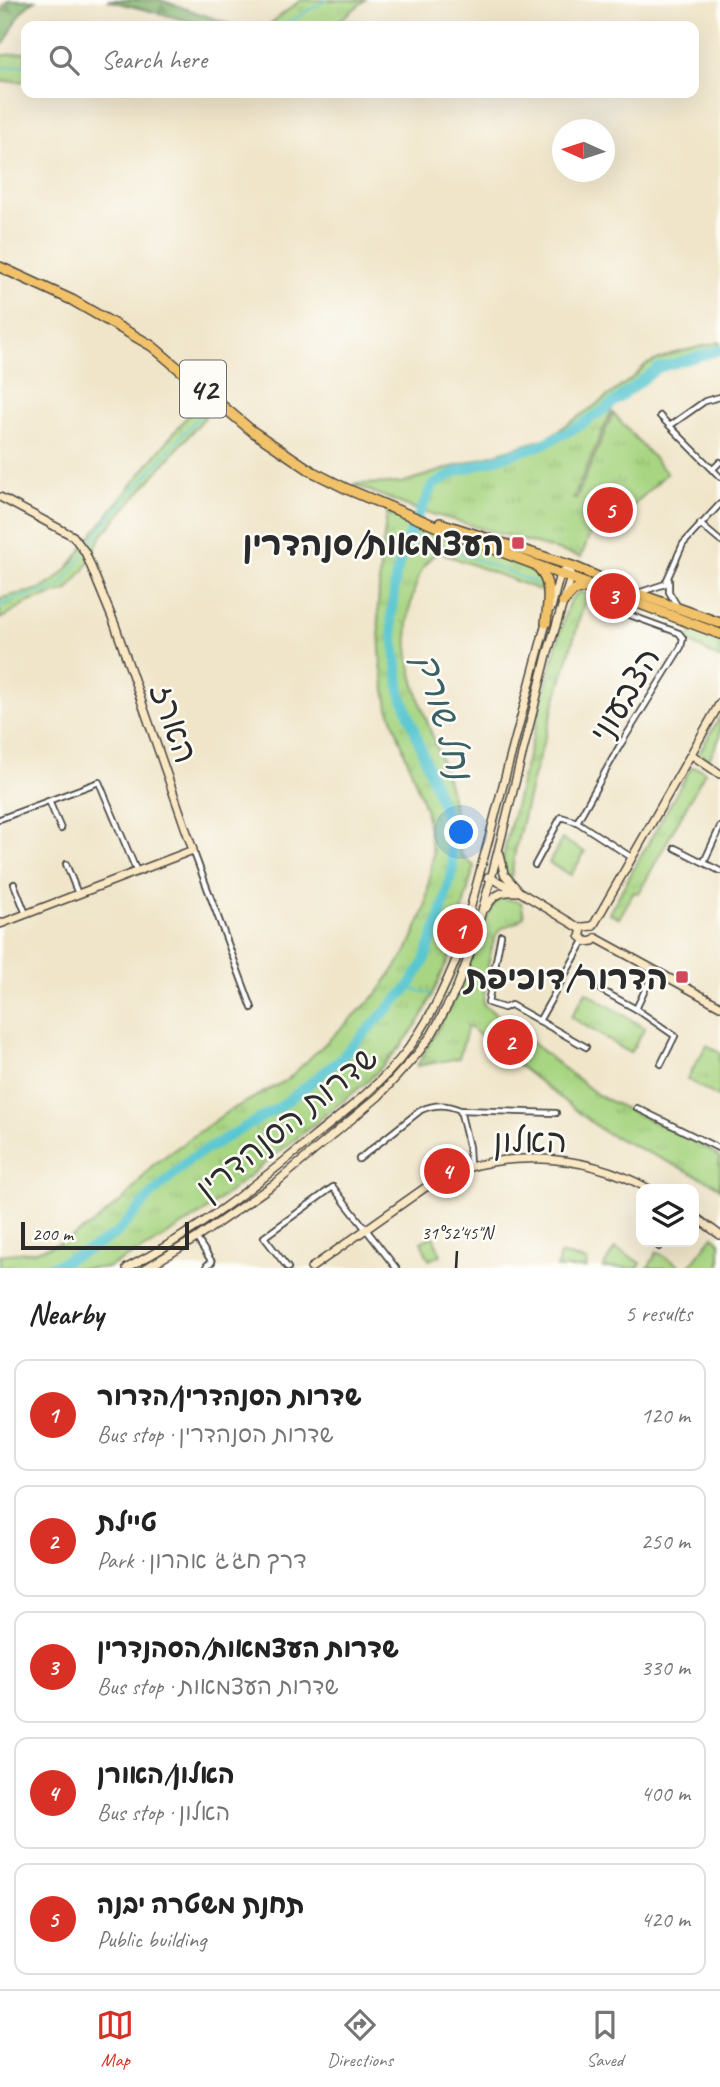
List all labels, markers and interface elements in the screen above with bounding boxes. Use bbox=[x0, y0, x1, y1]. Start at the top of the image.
search box bbox=[21, 21, 699, 98]
icon: search bbox=[45, 41, 83, 79]
text: Search here bbox=[101, 43, 207, 76]
north arrow bbox=[552, 119, 615, 182]
road number: 42 bbox=[180, 360, 226, 418]
pin: 5 bbox=[587, 484, 633, 536]
place label: העצמאות/סנהדרין bbox=[243, 523, 504, 565]
marker: העצמאות/סנהדרין bbox=[510, 535, 526, 551]
pin: 3 bbox=[590, 570, 636, 622]
street label: הצבעוני bbox=[580, 639, 670, 750]
water label: נחל שורק bbox=[404, 648, 483, 786]
street label: הארז bbox=[141, 678, 207, 769]
your location bbox=[444, 815, 478, 849]
pin: 1 bbox=[437, 905, 483, 957]
place label: הדרור/דוכיפת bbox=[463, 957, 668, 999]
marker: הדרור/דוכיפת bbox=[674, 969, 690, 985]
pin: 2 bbox=[487, 1016, 533, 1068]
street label: שדרות הסנהדרין bbox=[187, 1036, 386, 1209]
street label: האלון bbox=[493, 1120, 567, 1162]
pin: 4 bbox=[424, 1145, 470, 1197]
map controls bbox=[636, 1184, 699, 1247]
button: layers bbox=[636, 1184, 699, 1247]
scale bar bbox=[21, 1219, 189, 1251]
text: 200 m bbox=[32, 1222, 73, 1246]
text: 31°52'45"N bbox=[422, 1222, 496, 1244]
text: Nearby bbox=[28, 1295, 104, 1333]
text: 5 results bbox=[625, 1299, 692, 1328]
text: שדרות הסנהדרין/הדרור bbox=[97, 1380, 362, 1413]
text: 1 bbox=[48, 1401, 58, 1430]
text: 120 m bbox=[641, 1401, 690, 1430]
text: Bus stop · שדרות הסנהדרין bbox=[97, 1420, 334, 1449]
text: טיילת bbox=[97, 1506, 157, 1539]
text: 2 bbox=[48, 1527, 58, 1556]
text: 250 m bbox=[641, 1527, 690, 1556]
text: Park · דרך חג'ג' אהרון bbox=[97, 1546, 307, 1575]
text: שדרות העצמאות/הסהנדרין bbox=[97, 1632, 399, 1665]
text: 3 bbox=[48, 1653, 58, 1682]
text: 330 m bbox=[641, 1653, 690, 1682]
text: Bus stop · שדרות העצמאות bbox=[97, 1672, 339, 1701]
text: האלון/האורן bbox=[97, 1758, 235, 1791]
text: 4 bbox=[48, 1779, 58, 1808]
text: 400 m bbox=[641, 1779, 690, 1808]
text: Bus stop · האלון bbox=[97, 1798, 230, 1827]
text: תחנת משטרה יבנה bbox=[97, 1888, 304, 1921]
text: 5 bbox=[48, 1905, 58, 1934]
text: 420 m bbox=[641, 1905, 690, 1934]
text: Public building bbox=[97, 1925, 206, 1954]
tab: Map bbox=[96, 2006, 134, 2072]
tab: Directions bbox=[327, 2006, 393, 2072]
tab: Saved bbox=[586, 2006, 624, 2072]

